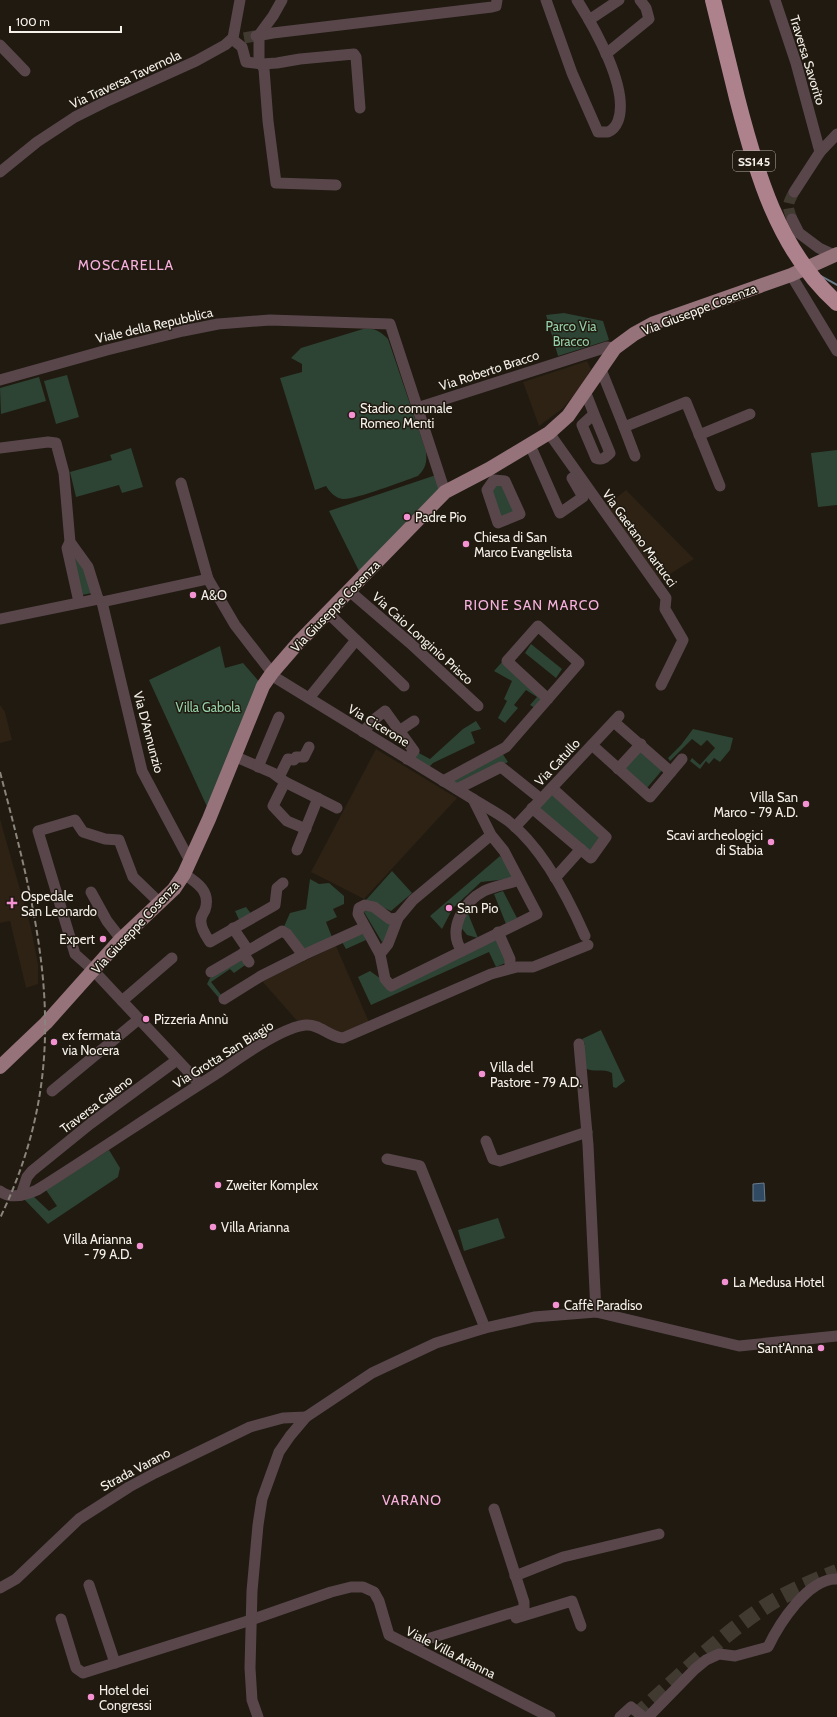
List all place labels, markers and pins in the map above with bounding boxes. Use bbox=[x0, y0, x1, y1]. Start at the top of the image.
place label: Stadio comunale Romeo Menti bbox=[360, 400, 453, 431]
marker: Stadio comunale Romeo Menti bbox=[347, 410, 357, 420]
place label: Padre Pio bbox=[415, 509, 467, 525]
marker: Padre Pio bbox=[402, 512, 412, 522]
place label: Chiesa di San Marco Evangelista bbox=[474, 529, 573, 560]
marker: Chiesa di San Marco Evangelista bbox=[461, 539, 471, 549]
place label: A&O bbox=[201, 587, 227, 603]
marker: A&O bbox=[188, 590, 198, 600]
place label: Villa San Marco - 79 A.D. bbox=[713, 789, 798, 820]
marker: Villa San Marco - 79 A.D. bbox=[801, 799, 811, 809]
place label: Scavi archeologici di Stabia bbox=[666, 827, 764, 858]
marker: Scavi archeologici di Stabia bbox=[766, 837, 776, 847]
place label: Ospedale San Leonardo bbox=[21, 888, 97, 919]
marker: Ospedale San Leonardo bbox=[6, 897, 18, 909]
place label: San Pio bbox=[457, 900, 498, 916]
marker: San Pio bbox=[444, 903, 454, 913]
place label: Expert bbox=[59, 931, 96, 947]
marker: Expert bbox=[98, 934, 108, 944]
place label: Pizzeria Annù bbox=[154, 1011, 228, 1027]
marker: Pizzeria Annù bbox=[141, 1014, 151, 1024]
place label: ex fermata via Nocera bbox=[62, 1027, 122, 1058]
marker: ex fermata via Nocera bbox=[49, 1037, 59, 1047]
place label: Villa del Pastore - 79 A.D. bbox=[490, 1059, 582, 1090]
marker: Villa del Pastore - 79 A.D. bbox=[477, 1069, 487, 1079]
place label: Zweiter Komplex bbox=[226, 1177, 319, 1193]
marker: Zweiter Komplex bbox=[213, 1180, 223, 1190]
place label: Villa Arianna bbox=[221, 1219, 290, 1235]
marker: Villa Arianna bbox=[208, 1222, 218, 1232]
place label: Villa Arianna - 79 A.D. bbox=[64, 1231, 133, 1262]
marker: Villa Arianna - 79 A.D. bbox=[135, 1241, 145, 1251]
place label: La Medusa Hotel bbox=[733, 1274, 824, 1290]
marker: La Medusa Hotel bbox=[720, 1277, 730, 1287]
place label: Caffè Paradiso bbox=[564, 1297, 643, 1313]
marker: Caffè Paradiso bbox=[551, 1300, 561, 1310]
place label: Sant'Anna bbox=[757, 1340, 814, 1356]
marker: Sant'Anna bbox=[816, 1343, 826, 1353]
place label: Hotel dei Congressi bbox=[99, 1682, 152, 1713]
marker: Hotel dei Congressi bbox=[86, 1692, 96, 1702]

